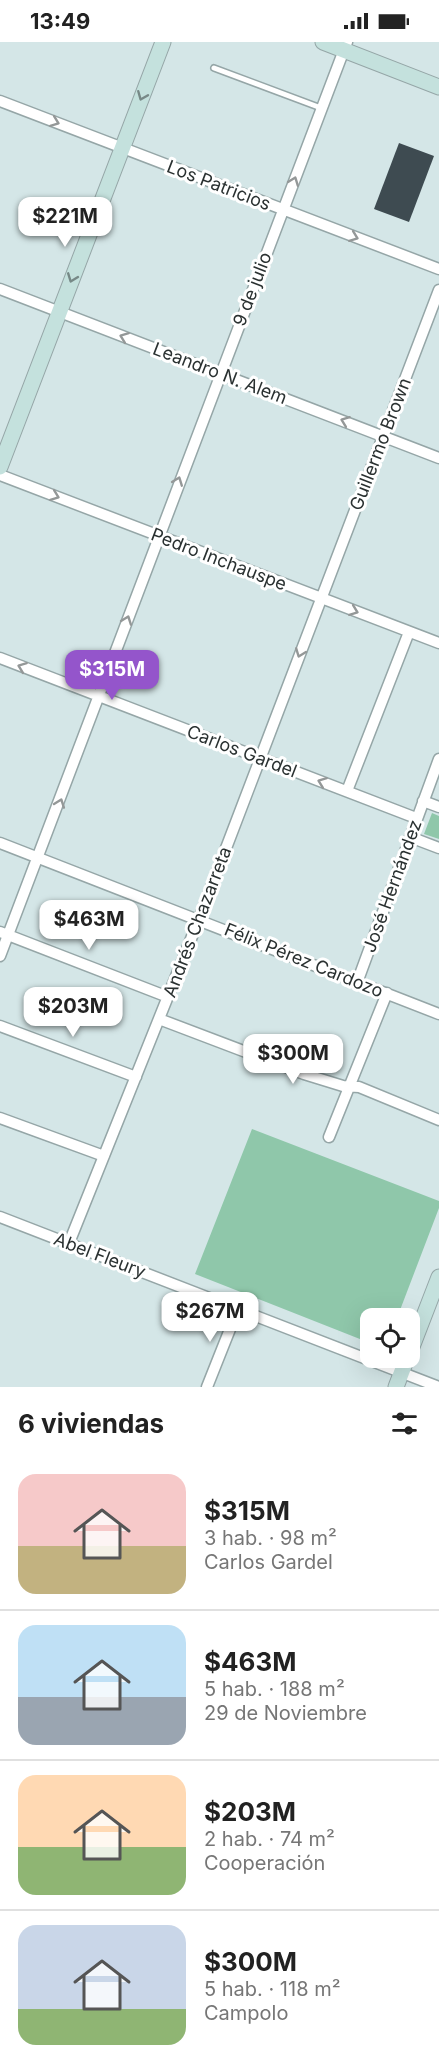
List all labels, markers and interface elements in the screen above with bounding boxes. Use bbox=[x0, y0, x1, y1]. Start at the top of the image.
text: 13:49 bbox=[30, 8, 90, 34]
one-way arrow bbox=[136, 91, 149, 101]
one-way arrow bbox=[48, 115, 59, 127]
street label: Los Patricios bbox=[164, 156, 274, 214]
one-way arrow bbox=[286, 176, 299, 187]
pin: $221M bbox=[23, 197, 107, 248]
text: $221M bbox=[32, 204, 98, 228]
one-way arrow bbox=[349, 229, 359, 242]
street label: 9 de julio bbox=[228, 249, 276, 329]
one-way arrow bbox=[66, 273, 79, 283]
one-way arrow bbox=[119, 331, 130, 344]
street label: Leandro N. Alem bbox=[150, 338, 290, 408]
street label: Guillermo Brown bbox=[345, 375, 415, 513]
one-way arrow bbox=[340, 416, 351, 429]
one-way arrow bbox=[171, 476, 184, 487]
one-way arrow bbox=[48, 489, 59, 501]
street label: Pedro Inchauspe bbox=[148, 523, 290, 595]
one-way arrow bbox=[348, 604, 359, 616]
one-way arrow bbox=[119, 615, 132, 625]
one-way arrow bbox=[295, 647, 308, 658]
pin: $315M bbox=[70, 650, 154, 701]
text: $315M bbox=[79, 657, 145, 681]
one-way arrow bbox=[18, 662, 29, 674]
street label: Carlos Gardel bbox=[184, 720, 300, 782]
one-way arrow bbox=[317, 777, 328, 789]
one-way arrow bbox=[52, 798, 65, 809]
street label: José Hernández bbox=[358, 817, 426, 955]
street label: Andrés Chazarreta bbox=[159, 844, 235, 1000]
pin: $463M bbox=[47, 900, 131, 951]
text: $463M bbox=[53, 907, 125, 931]
street label: Félix Pérez Cardozo bbox=[222, 919, 386, 1001]
pin: $203M bbox=[31, 987, 115, 1038]
text: $203M bbox=[38, 994, 108, 1018]
pin: $300M bbox=[251, 1034, 335, 1085]
text: $300M bbox=[257, 1041, 329, 1065]
street label: Abel Fleury bbox=[51, 1228, 149, 1282]
pin: $267M bbox=[168, 1292, 252, 1343]
text: $267M bbox=[176, 1299, 244, 1323]
map controls bbox=[360, 1308, 420, 1368]
button: locate bbox=[360, 1308, 420, 1368]
icon: filters bbox=[388, 1407, 421, 1440]
text: 6 viviendas bbox=[18, 1408, 164, 1439]
text: $315M bbox=[204, 1495, 290, 1526]
icon: home bbox=[66, 1498, 138, 1570]
text: 3 hab. · 98 m² bbox=[204, 1526, 337, 1550]
text: Carlos Gardel bbox=[204, 1550, 333, 1574]
text: $463M bbox=[204, 1646, 297, 1677]
icon: home bbox=[66, 1649, 138, 1721]
text: 5 hab. · 188 m² bbox=[204, 1677, 345, 1701]
text: 29 de Noviembre bbox=[204, 1701, 367, 1725]
text: $203M bbox=[204, 1796, 296, 1827]
icon: home bbox=[66, 1799, 138, 1871]
text: 2 hab. · 74 m² bbox=[204, 1827, 335, 1851]
text: Cooperación bbox=[204, 1851, 325, 1875]
text: $300M bbox=[204, 1946, 297, 1977]
icon: home bbox=[66, 1949, 138, 2021]
text: 5 hab. · 118 m² bbox=[204, 1977, 340, 2001]
text: Campolo bbox=[204, 2001, 288, 2025]

